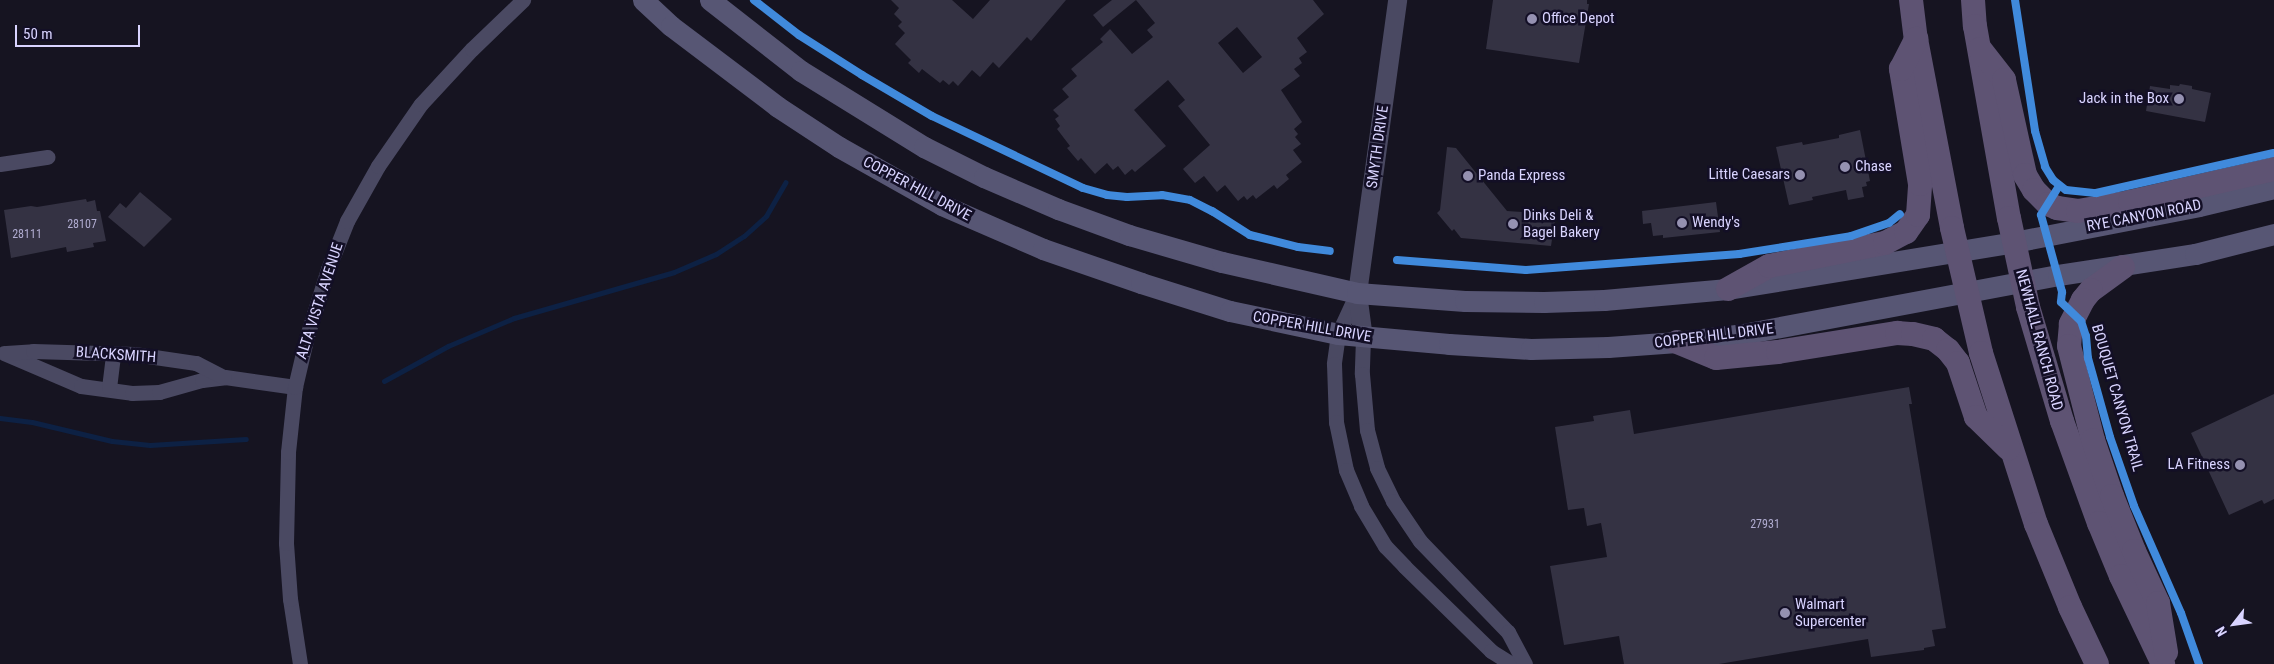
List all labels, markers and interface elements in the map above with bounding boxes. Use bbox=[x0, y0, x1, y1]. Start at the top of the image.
place label: Office Depot bbox=[1542, 10, 1615, 28]
marker: Office Depot bbox=[1526, 13, 1538, 25]
scale bar bbox=[18, 15, 142, 47]
text: 50 m bbox=[23, 25, 53, 43]
place label: Jack in the Box bbox=[2079, 90, 2169, 108]
marker: Jack in the Box bbox=[2173, 93, 2185, 105]
street label: SMYTH DRIVE bbox=[1363, 104, 1393, 190]
street label: COPPER HILL DRIVE bbox=[860, 153, 974, 225]
place label: Chase bbox=[1855, 158, 1892, 176]
marker: Chase bbox=[1839, 161, 1851, 173]
place label: Little Caesars bbox=[1708, 166, 1790, 184]
place label: Panda Express bbox=[1478, 167, 1565, 185]
marker: Little Caesars bbox=[1794, 169, 1806, 181]
marker: Panda Express bbox=[1462, 170, 1474, 182]
street label: RYE CANYON ROAD bbox=[2085, 196, 2203, 236]
place label: Dinks Deli & Bagel Bakery bbox=[1523, 206, 1600, 241]
place label: Wendy's bbox=[1692, 214, 1740, 232]
marker: Wendy's bbox=[1676, 217, 1688, 229]
house number: 28107 bbox=[67, 218, 97, 232]
marker: Dinks Deli & Bagel Bakery bbox=[1507, 218, 1519, 230]
house number: 28111 bbox=[12, 228, 42, 242]
street label: ALTA VISTA AVENUE bbox=[293, 240, 347, 362]
street label: NEWHALL RANCH ROAD bbox=[2012, 268, 2066, 412]
street label: COPPER HILL DRIVE bbox=[1251, 308, 1373, 346]
street label: COPPER HILL DRIVE bbox=[1653, 320, 1775, 352]
street label: BOUQUET CANYON TRAIL bbox=[2087, 322, 2147, 474]
street label: BLACKSMITH bbox=[75, 343, 157, 367]
place label: LA Fitness bbox=[2168, 456, 2230, 474]
marker: LA Fitness bbox=[2234, 459, 2246, 471]
house number: 27931 bbox=[1750, 518, 1780, 532]
place label: Walmart Supercenter bbox=[1795, 595, 1866, 630]
north arrow bbox=[2209, 599, 2259, 649]
marker: Walmart Supercenter bbox=[1779, 607, 1791, 619]
text: N bbox=[2212, 624, 2230, 639]

